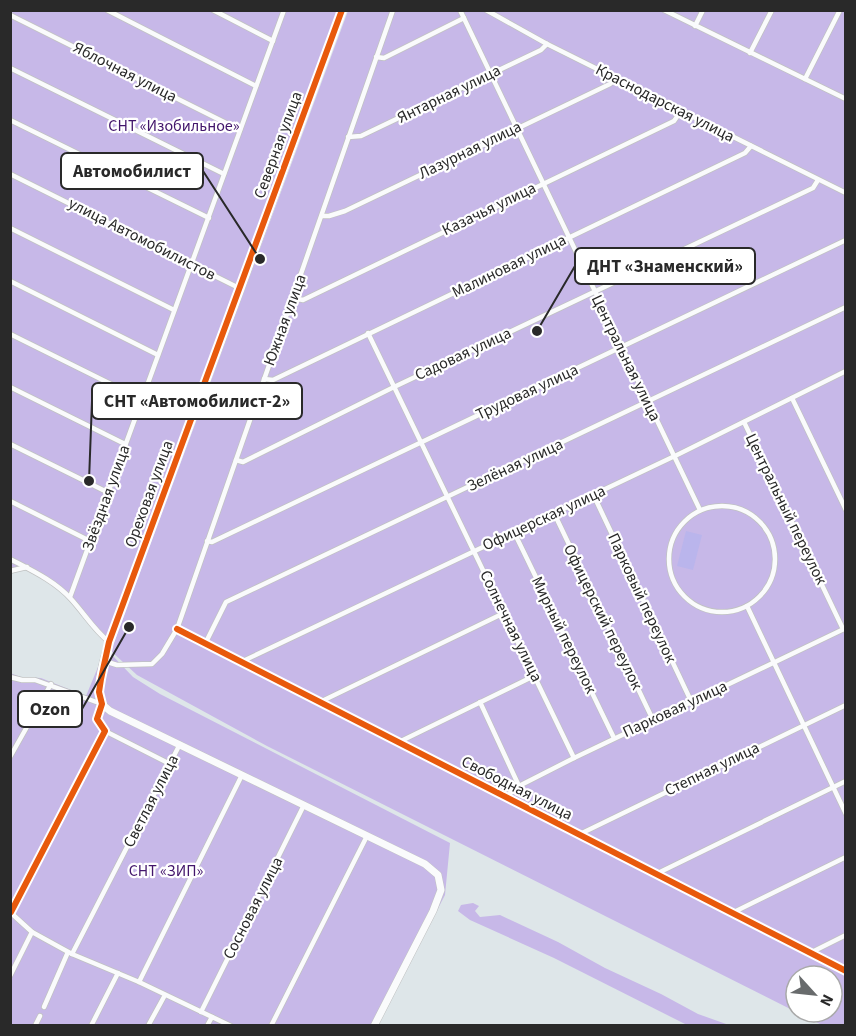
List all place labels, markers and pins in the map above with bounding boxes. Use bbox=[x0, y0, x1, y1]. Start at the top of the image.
callout: Автомобилист bbox=[61, 153, 203, 189]
callout: ДНТ «Знаменский» bbox=[575, 248, 755, 284]
callout: СНТ «Автомобилист-2» bbox=[92, 383, 302, 419]
callout: Ozon bbox=[18, 691, 82, 727]

